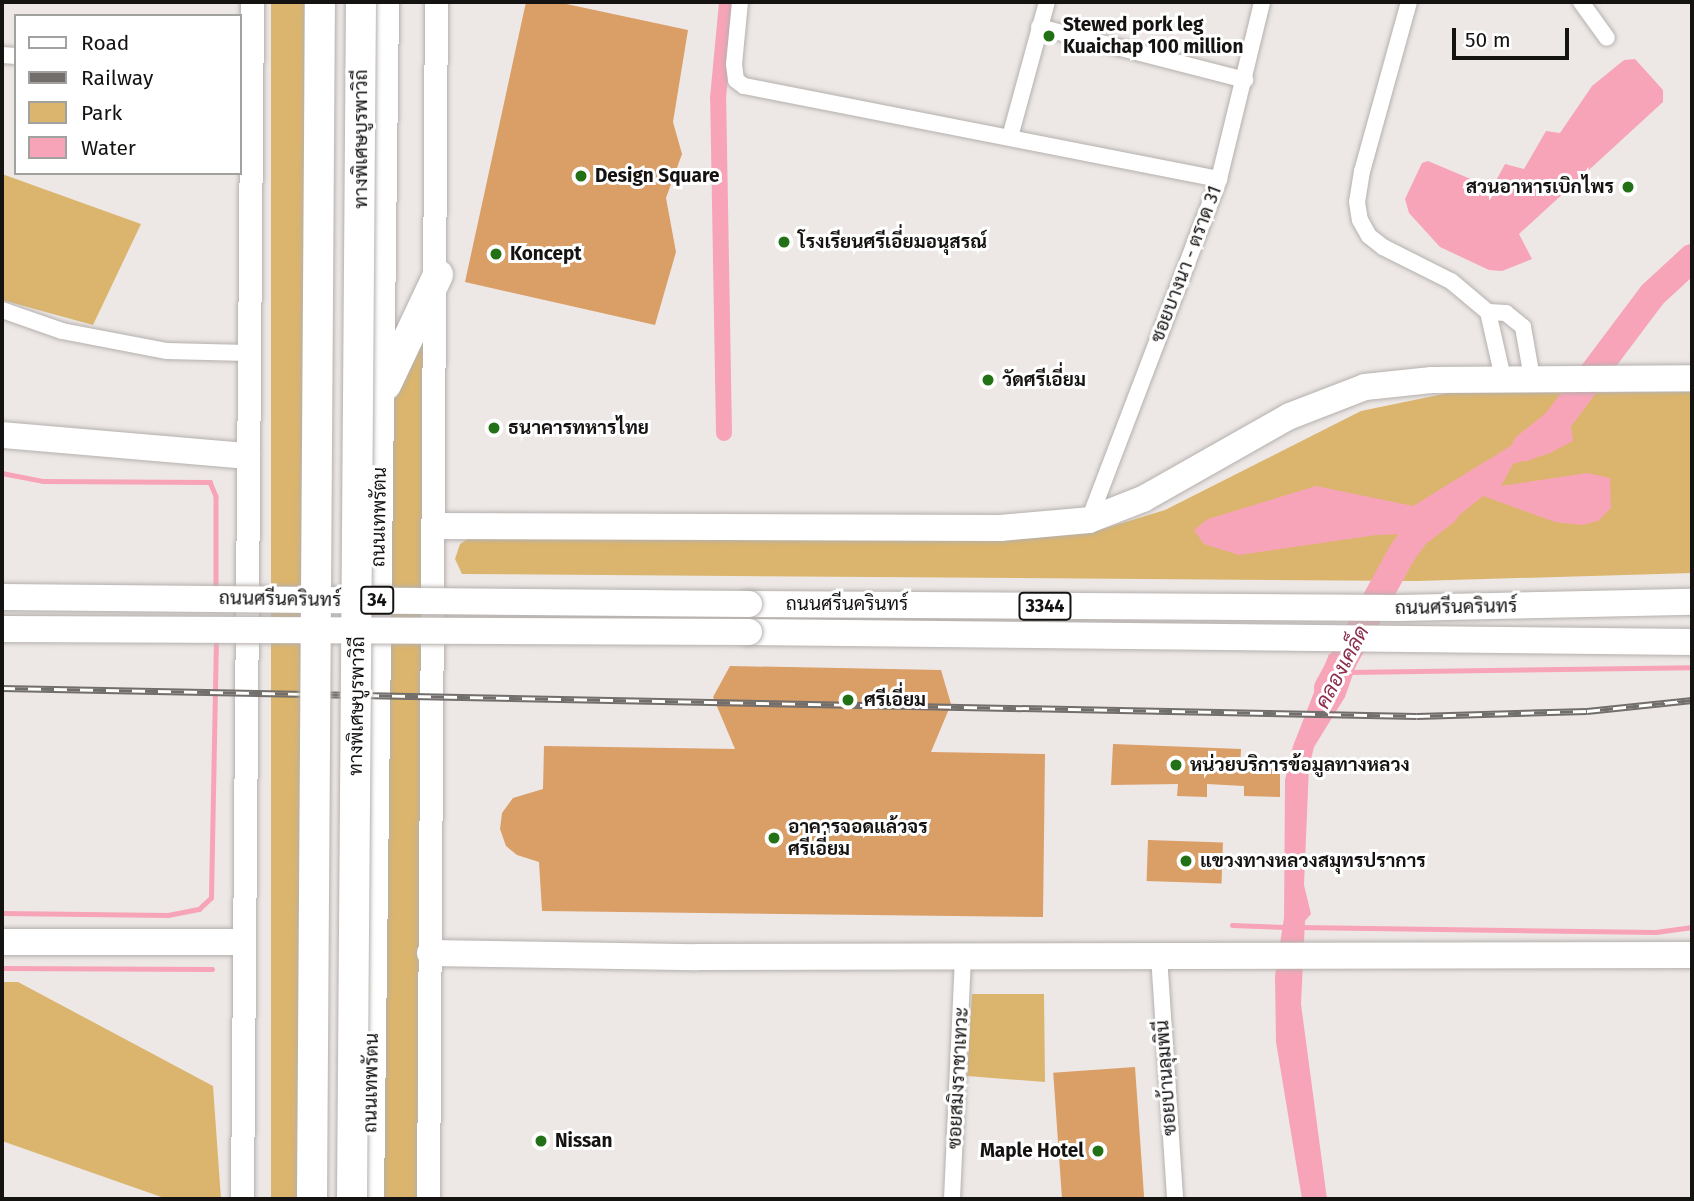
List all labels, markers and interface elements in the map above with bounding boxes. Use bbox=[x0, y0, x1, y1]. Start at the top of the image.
legend bbox=[14, 14, 242, 175]
place label: Stewed pork leg Kuaichap 100 million bbox=[1063, 14, 1243, 58]
scale bar bbox=[1456, 14, 1573, 58]
text: 50 m bbox=[1465, 27, 1511, 53]
marker: Stewed pork leg Kuaichap 100 million bbox=[1041, 28, 1057, 44]
text: Road bbox=[81, 30, 129, 56]
text: Railway bbox=[81, 65, 153, 91]
street label: ทางพิเศษบูรพาวิถี bbox=[350, 69, 372, 209]
text: Park bbox=[81, 100, 122, 126]
text: Water bbox=[81, 135, 136, 161]
place label: Design Square bbox=[595, 165, 719, 187]
marker: Design Square bbox=[573, 168, 589, 184]
place label: สวนอาหารเบิกไพร bbox=[1466, 176, 1614, 198]
marker: สวนอาหารเบิกไพร bbox=[1620, 179, 1636, 195]
street label: ซอยบางนา - ตราด 31 bbox=[1146, 182, 1226, 346]
place label: โรงเรียนศรีเอี่ยมอนุสรณ์ bbox=[798, 231, 987, 253]
marker: โรงเรียนศรีเอี่ยมอนุสรณ์ bbox=[776, 234, 792, 250]
place label: Koncept bbox=[510, 243, 582, 265]
marker: Koncept bbox=[488, 246, 504, 262]
place label: วัดศรีเอี่ยม bbox=[1002, 369, 1086, 391]
marker: วัดศรีเอี่ยม bbox=[980, 372, 996, 388]
place label: ธนาคารทหารไทย bbox=[508, 417, 649, 439]
marker: ธนาคารทหารไทย bbox=[486, 420, 502, 436]
street label: ถนนเทพรัตน bbox=[367, 467, 391, 567]
road number: 34 bbox=[360, 586, 394, 614]
street label: ถนนศรีนครินทร์ bbox=[219, 587, 341, 611]
road number: 3344 bbox=[1017, 592, 1073, 620]
street label: ถนนศรีนครินทร์ bbox=[786, 593, 908, 615]
street label: ถนนศรีนครินทร์ bbox=[1395, 595, 1517, 619]
water label: คลองเคล็ด bbox=[1310, 621, 1374, 713]
street label: ทางพิเศษบูรพาวิถี bbox=[344, 636, 370, 776]
place label: ศรีเอี่ยม bbox=[864, 689, 926, 711]
marker: ศรีเอี่ยม bbox=[838, 690, 858, 710]
place label: หน่วยบริการข้อมูลทางหลวง bbox=[1190, 754, 1410, 776]
marker: หน่วยบริการข้อมูลทางหลวง bbox=[1168, 757, 1184, 773]
place label: อาคารจอดแล้วจร ศรีเอี่ยม bbox=[788, 816, 928, 860]
marker: อาคารจอดแล้วจร ศรีเอี่ยม bbox=[766, 830, 782, 846]
place label: แขวงทางหลวงสมุทรปราการ bbox=[1200, 850, 1426, 872]
marker: แขวงทางหลวงสมุทรปราการ bbox=[1178, 853, 1194, 869]
street label: ซอยสมิงราชาเทวะ bbox=[943, 1006, 973, 1150]
street label: ซอยบ้านลุมพินี bbox=[1151, 1019, 1181, 1137]
street label: ถนนเทพรัตน bbox=[359, 1033, 383, 1133]
place label: Nissan bbox=[555, 1130, 612, 1152]
marker: Nissan bbox=[533, 1133, 549, 1149]
place label: Maple Hotel bbox=[980, 1140, 1084, 1162]
marker: Maple Hotel bbox=[1090, 1143, 1106, 1159]

